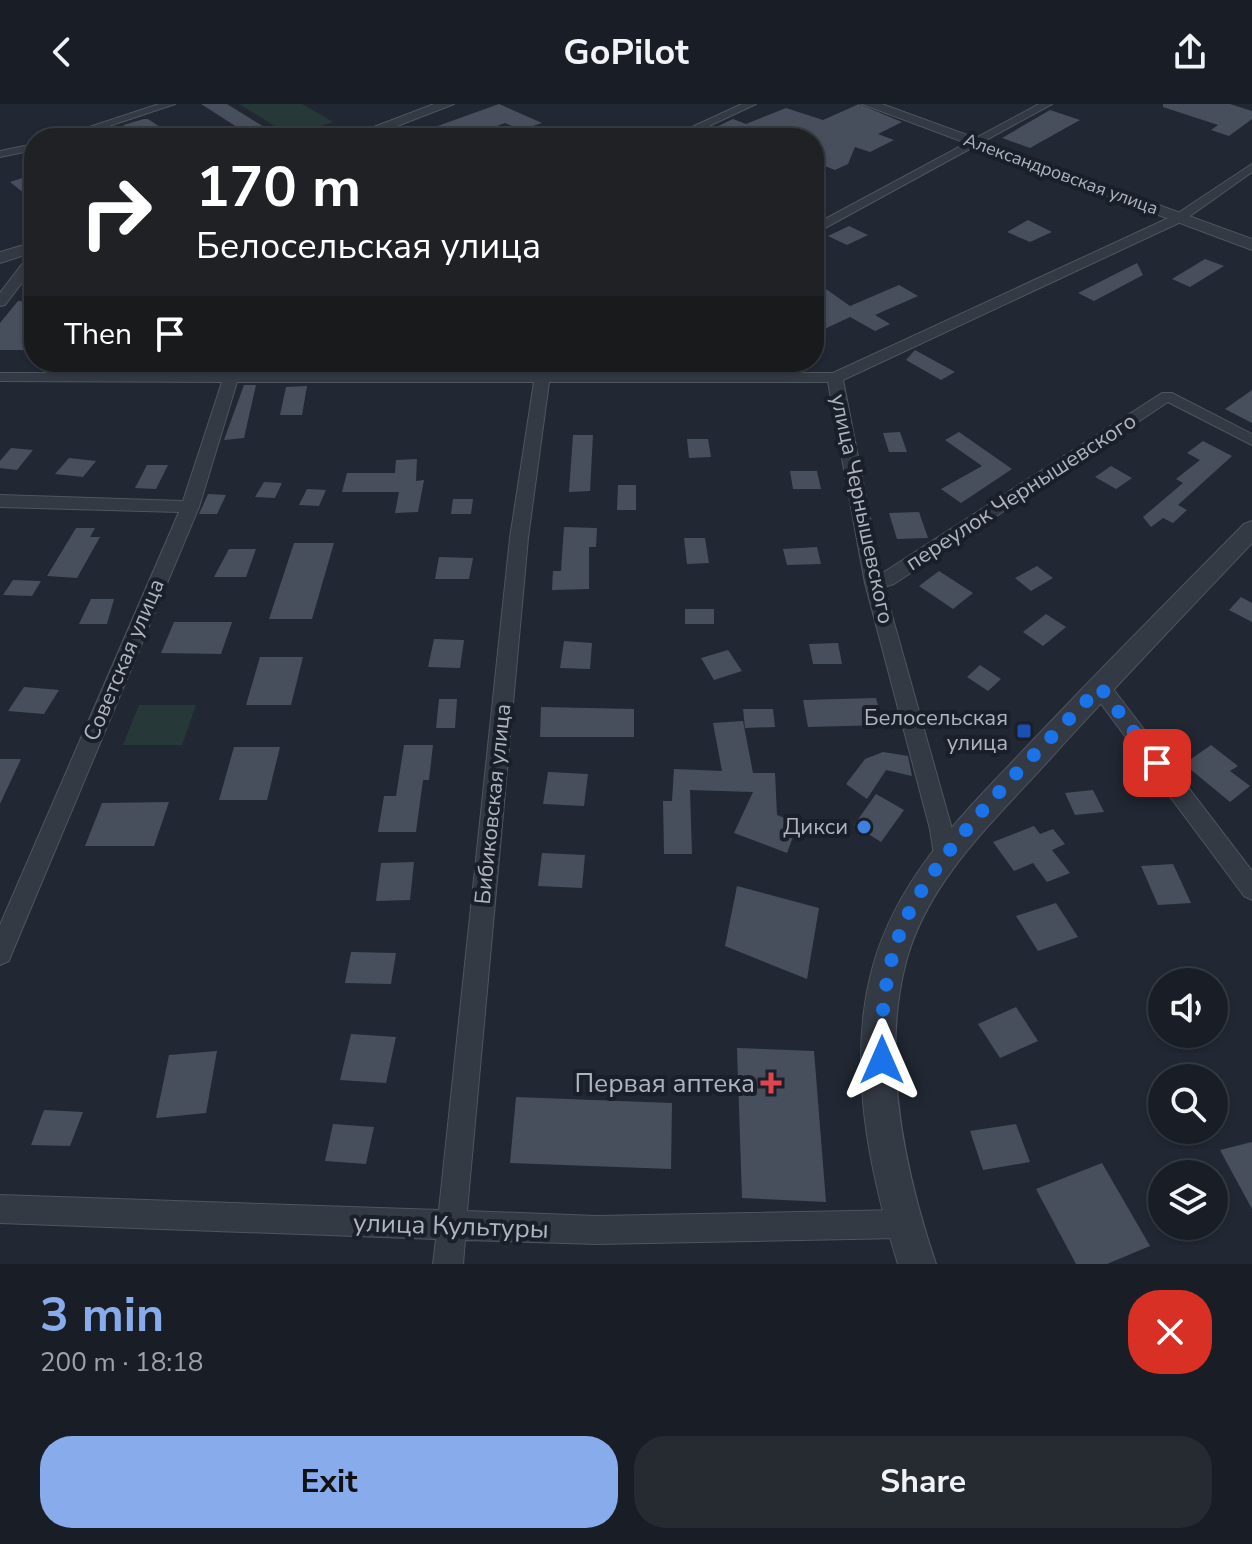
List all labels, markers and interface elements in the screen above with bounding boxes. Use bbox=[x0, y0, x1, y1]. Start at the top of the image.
text: GoPilot bbox=[563, 28, 689, 77]
icon: back bbox=[40, 30, 84, 74]
icon: share bbox=[1168, 30, 1212, 74]
street label: Александровская улица bbox=[961, 128, 1161, 220]
text: 170 m bbox=[196, 149, 361, 226]
icon: right bbox=[64, 160, 168, 264]
text: Белосельская улица bbox=[196, 222, 541, 271]
icon: arrive bbox=[148, 312, 192, 356]
text: Then bbox=[64, 314, 132, 355]
street label: улица Чернышевского bbox=[823, 392, 901, 626]
street label: переулок Чернышевского bbox=[900, 406, 1142, 578]
street label: Советская улица bbox=[76, 574, 172, 746]
street label: Бибиковская улица bbox=[468, 702, 518, 906]
place label: Белосельская улица bbox=[864, 703, 1008, 758]
marker: Белосельская улица bbox=[1015, 722, 1033, 740]
pin bbox=[1123, 729, 1191, 797]
icon: arrive bbox=[1135, 741, 1179, 785]
place label: Дикси bbox=[783, 812, 848, 842]
marker: Дикси bbox=[855, 818, 873, 836]
map controls bbox=[1148, 968, 1228, 1240]
button: sound bbox=[1148, 968, 1228, 1048]
position arrow bbox=[840, 1018, 924, 1102]
button: search bbox=[1148, 1064, 1228, 1144]
place label: Первая аптека bbox=[574, 1066, 755, 1101]
marker: Первая аптека bbox=[762, 1074, 780, 1092]
button: layers bbox=[1148, 1160, 1228, 1240]
street label: улица Культуры bbox=[353, 1205, 549, 1247]
text: 3 min bbox=[40, 1282, 164, 1348]
button: close bbox=[1128, 1290, 1212, 1374]
text: 200 m · 18:18 bbox=[40, 1345, 203, 1380]
button: Exit bbox=[40, 1436, 618, 1528]
button: Share bbox=[634, 1436, 1212, 1528]

